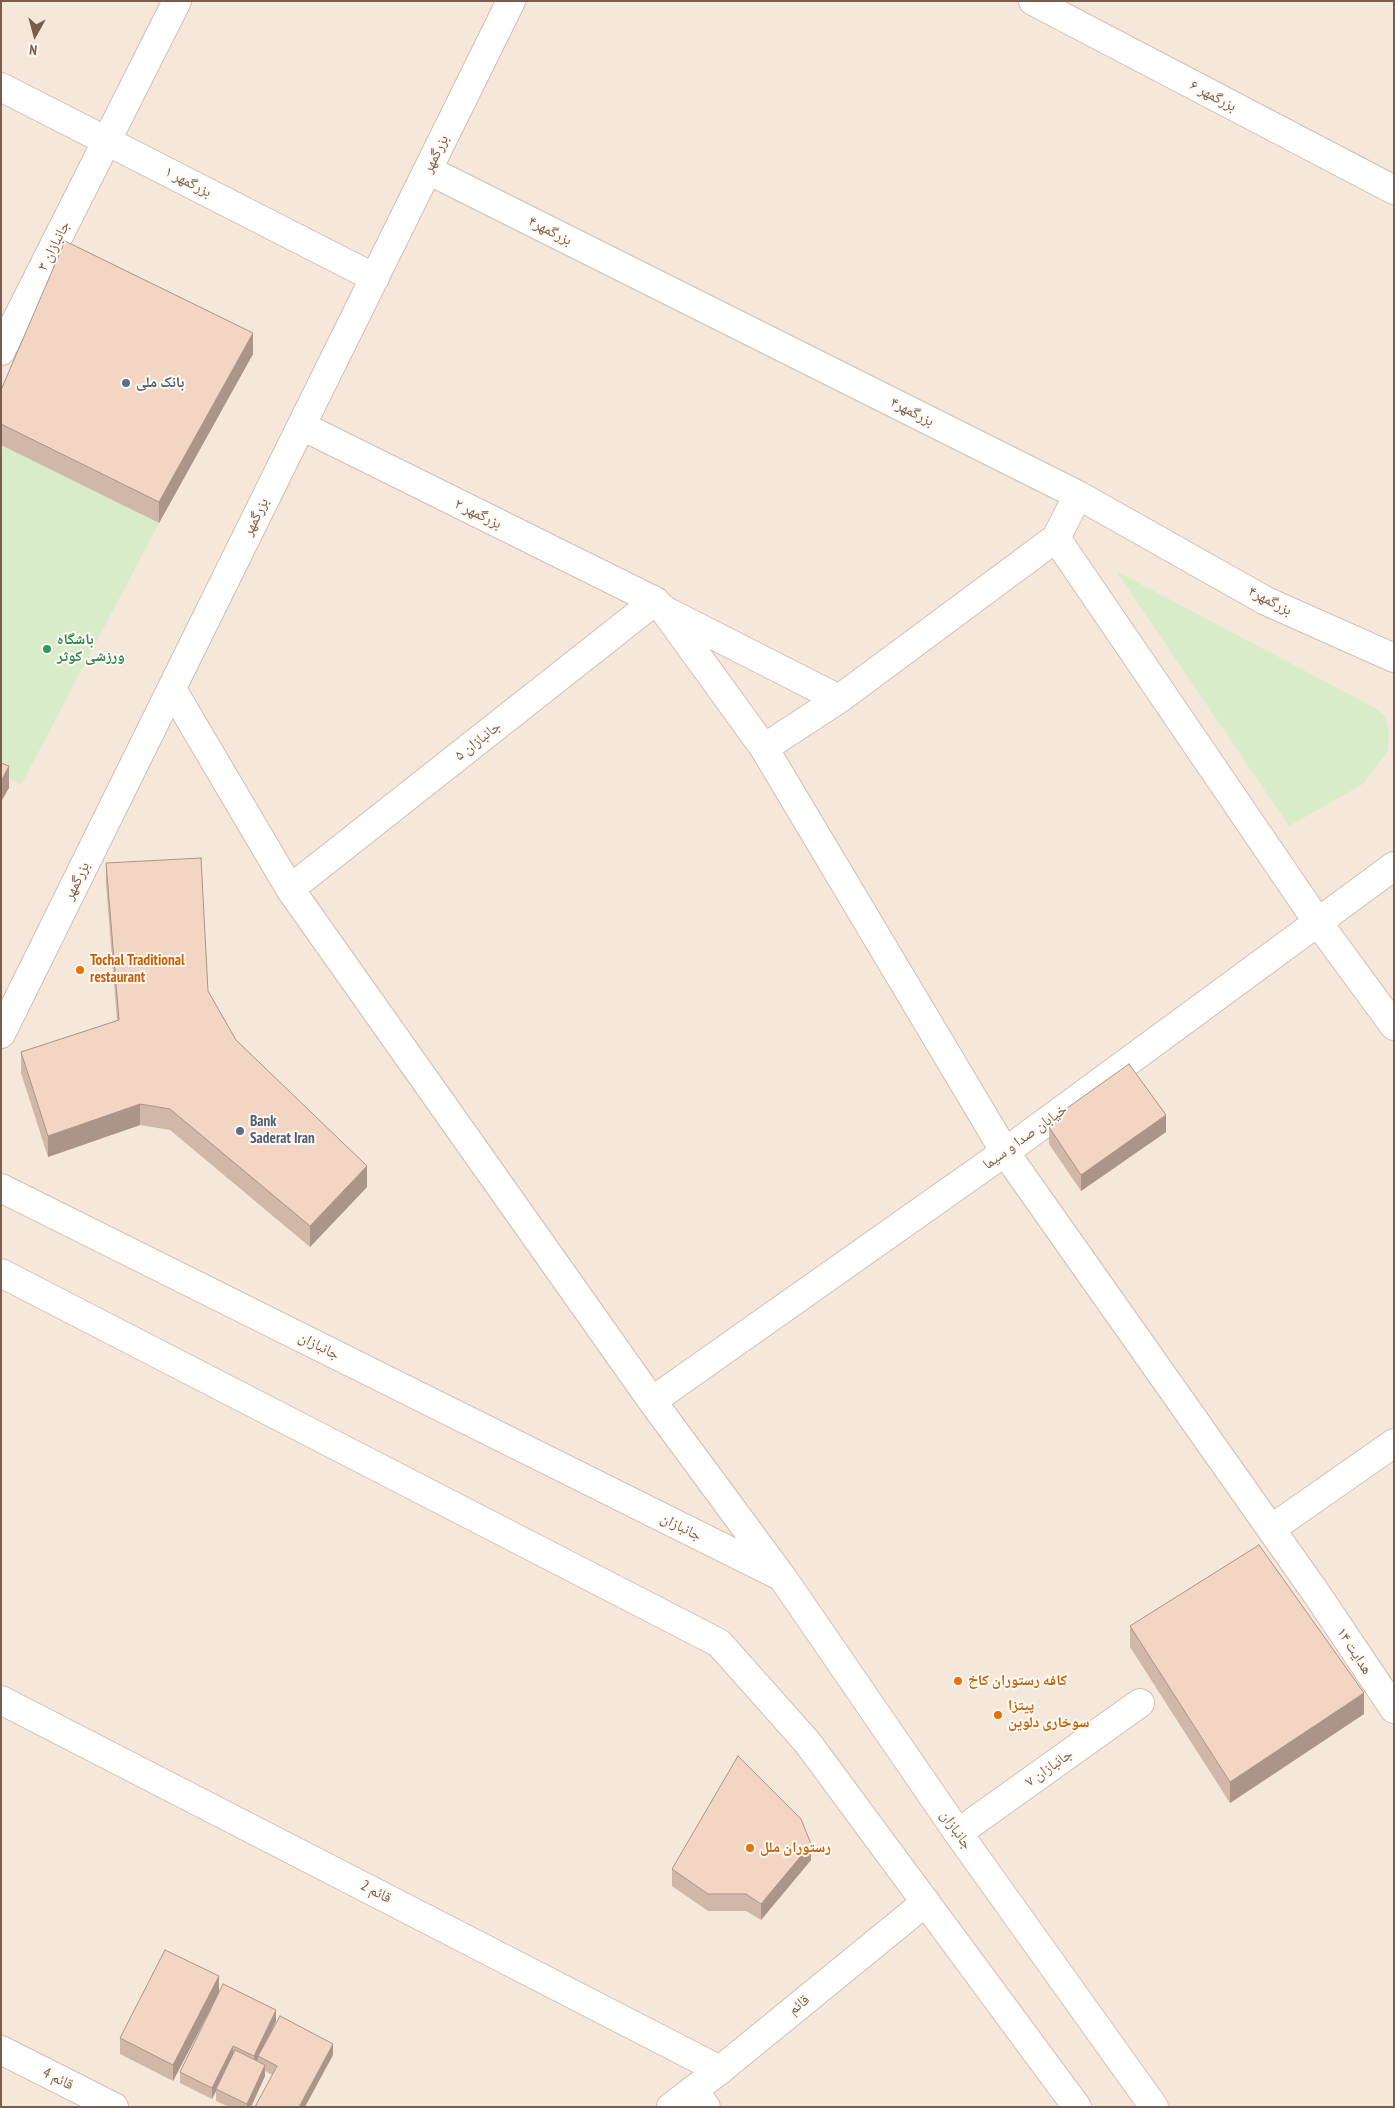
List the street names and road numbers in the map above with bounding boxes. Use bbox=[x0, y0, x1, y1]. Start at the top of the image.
street label: بزرگمهر ۶ bbox=[1187, 76, 1239, 116]
street label: بزرگمهر bbox=[419, 132, 453, 176]
street label: بزرگمهر ۱ bbox=[162, 163, 214, 201]
street label: بزرگمهر۴ bbox=[525, 212, 575, 250]
street label: جانبازان ۳ bbox=[34, 218, 74, 274]
street label: بزرگمهر۴ bbox=[887, 393, 937, 431]
street label: بزرگمهر bbox=[239, 495, 273, 539]
street label: بزرگمهر ۲ bbox=[452, 495, 504, 533]
street label: بزرگمهر۴ bbox=[1245, 582, 1295, 620]
street label: جانبازان ۵ bbox=[451, 717, 505, 765]
street label: بزرگمهر bbox=[60, 859, 94, 903]
street label: خیابان صدا و سیما bbox=[979, 1100, 1071, 1174]
street label: جانبازان bbox=[295, 1328, 343, 1364]
street label: جانبازان bbox=[657, 1509, 705, 1545]
street label: هدایت ۱۴ bbox=[1332, 1624, 1376, 1678]
street label: جانبازان ۷ bbox=[1022, 1745, 1076, 1791]
street label: جانبازان bbox=[936, 1807, 976, 1853]
street label: قائم 2 bbox=[358, 1877, 394, 1907]
street label: قائم bbox=[785, 1991, 813, 2019]
street label: قائم 4 bbox=[40, 2064, 76, 2094]

